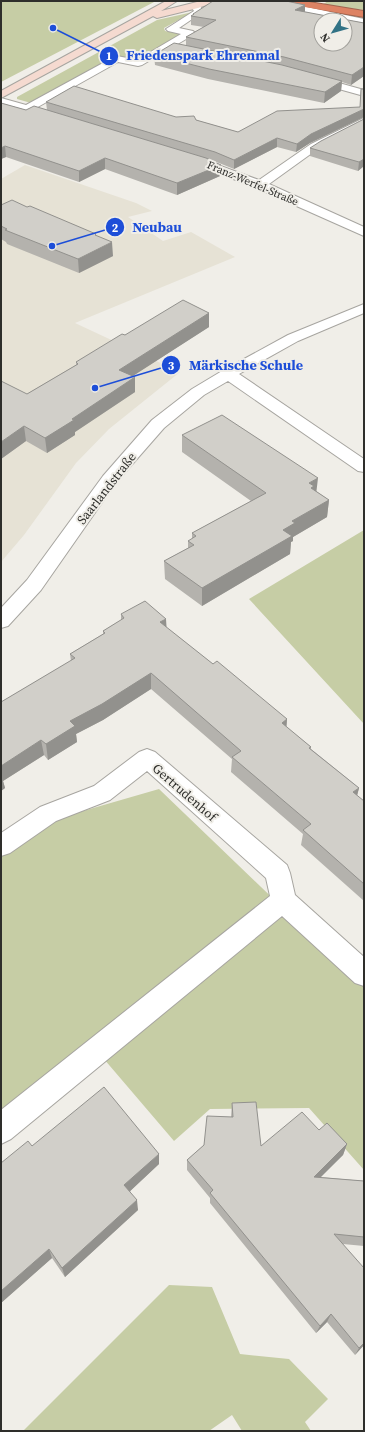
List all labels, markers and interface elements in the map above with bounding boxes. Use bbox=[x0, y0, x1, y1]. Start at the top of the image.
north arrow bbox=[313, 12, 353, 52]
text: N bbox=[317, 30, 334, 45]
callout: Friedenspark Ehrenmal bbox=[99, 43, 288, 69]
text: Friedenspark Ehrenmal bbox=[126, 45, 280, 65]
text: 1 bbox=[106, 48, 112, 64]
street label: Franz-Werfel-Straße bbox=[205, 157, 301, 210]
callout: Neubau bbox=[105, 214, 190, 240]
text: Neubau bbox=[132, 217, 182, 237]
text: 2 bbox=[112, 220, 119, 236]
callout: Märkische Schule bbox=[161, 352, 311, 378]
text: Märkische Schule bbox=[189, 355, 303, 375]
text: 3 bbox=[168, 358, 175, 374]
street label: Saarlandstraße bbox=[73, 449, 140, 528]
street label: Gertrudenhof bbox=[149, 760, 221, 826]

